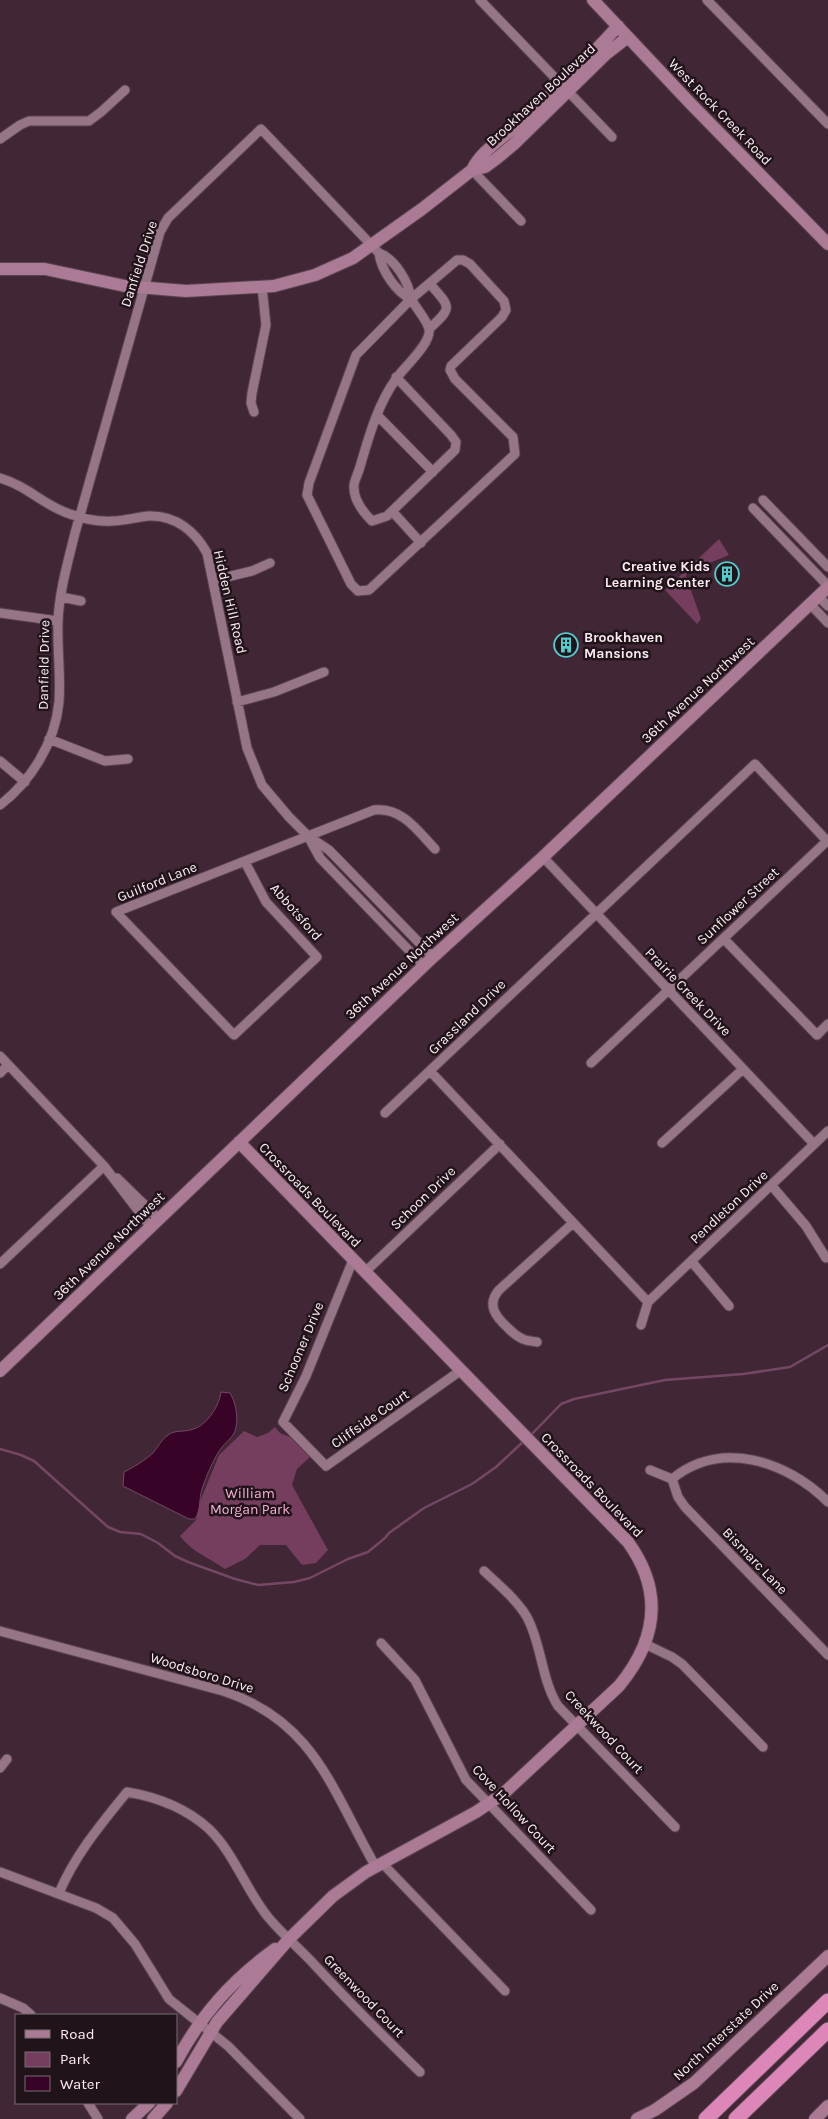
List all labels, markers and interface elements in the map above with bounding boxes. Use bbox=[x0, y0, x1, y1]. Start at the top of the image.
street label: Brookhaven Boulevard bbox=[483, 40, 599, 150]
street label: West Rock Creek Road bbox=[665, 55, 775, 169]
street label: Danfield Drive bbox=[117, 219, 161, 309]
street label: Hidden Hill Road bbox=[210, 548, 250, 656]
place label: Creative Kids Learning Center bbox=[605, 558, 710, 591]
building icon: Creative Kids Learning Center bbox=[714, 561, 740, 587]
street label: Danfield Drive bbox=[35, 620, 53, 710]
place label: Brookhaven Mansions bbox=[584, 629, 663, 662]
building icon: Brookhaven Mansions bbox=[553, 632, 579, 658]
street label: 36th Avenue Northwest bbox=[638, 633, 758, 747]
street label: Guilford Lane bbox=[115, 858, 199, 906]
street label: Sunflower Street bbox=[693, 864, 783, 948]
street label: Abbotsford bbox=[267, 880, 325, 944]
street label: 36th Avenue Northwest bbox=[342, 909, 462, 1023]
street label: Prairie Creek Drive bbox=[641, 944, 735, 1040]
street label: Grassland Drive bbox=[425, 976, 509, 1058]
street label: Crossroads Boulevard bbox=[255, 1139, 365, 1251]
street label: Schoon Drive bbox=[387, 1163, 459, 1233]
street label: Pendleton Drive bbox=[687, 1167, 771, 1247]
street label: 36th Avenue Northwest bbox=[50, 1188, 168, 1304]
street label: Schooner Drive bbox=[274, 1299, 328, 1395]
street label: Cliffside Court bbox=[328, 1386, 412, 1452]
street label: Crossroads Boulevard bbox=[537, 1429, 647, 1541]
park label: William Morgan Park bbox=[210, 1485, 290, 1518]
street label: Bismarc Lane bbox=[719, 1524, 791, 1598]
street label: Woodsboro Drive bbox=[148, 1649, 256, 1697]
street label: Creekwood Court bbox=[561, 1687, 647, 1777]
street label: Cove Hollow Court bbox=[469, 1761, 559, 1857]
street label: Greenwood Court bbox=[320, 1951, 408, 2041]
street label: North Interstate Drive bbox=[670, 1978, 782, 2084]
legend bbox=[15, 2014, 178, 2104]
text: Road bbox=[60, 2025, 95, 2043]
text: Park bbox=[60, 2050, 90, 2068]
text: Water bbox=[60, 2075, 101, 2093]

